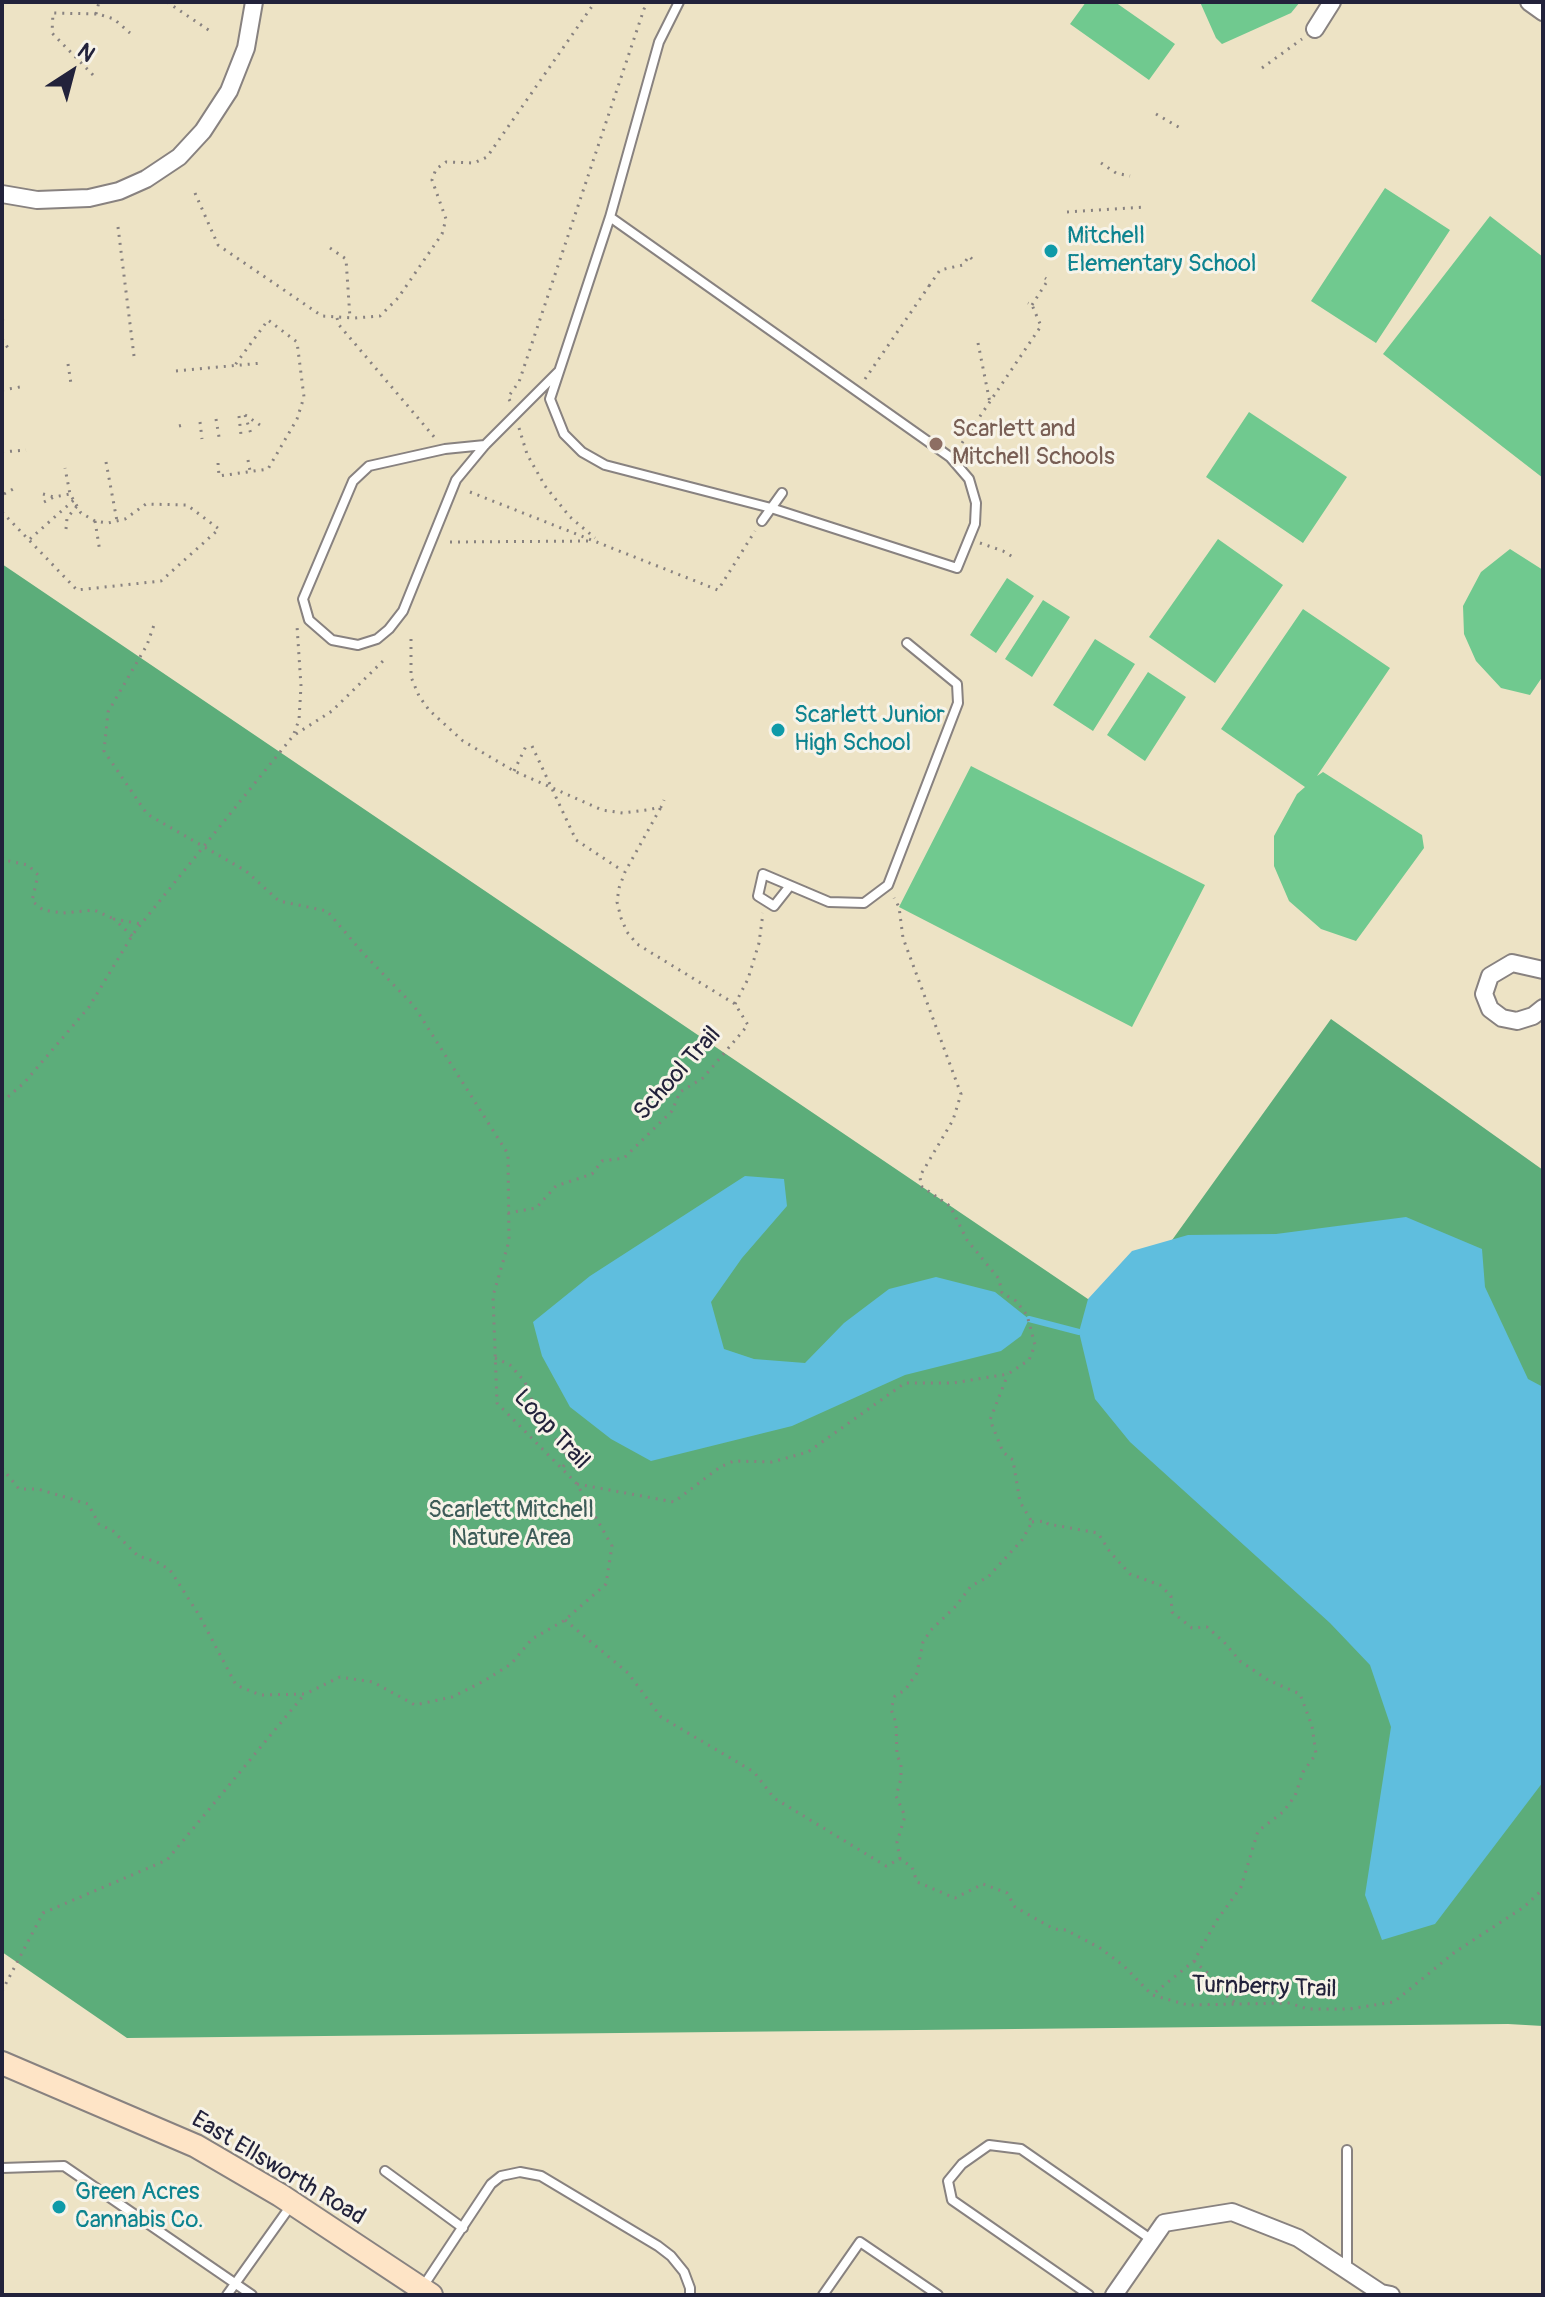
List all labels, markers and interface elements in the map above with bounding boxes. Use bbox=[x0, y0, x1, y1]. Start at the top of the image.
north arrow bbox=[32, 32, 112, 112]
text: N bbox=[72, 37, 100, 68]
place label: Mitchell Elementary School bbox=[1067, 223, 1257, 279]
marker: Mitchell Elementary School bbox=[1042, 242, 1060, 260]
place label: Scarlett and Mitchell Schools bbox=[952, 416, 1115, 472]
marker: Scarlett and Mitchell Schools bbox=[927, 435, 945, 453]
place label: Scarlett Junior High School bbox=[794, 702, 945, 758]
marker: Scarlett Junior High School bbox=[769, 721, 787, 739]
street label: School Trail bbox=[628, 1021, 728, 1127]
street label: Loop Trail bbox=[507, 1384, 595, 1476]
park label: Scarlett Mitchell Nature Area bbox=[428, 1497, 594, 1553]
street label: Turnberry Trail bbox=[1191, 1971, 1337, 2005]
street label: East Ellsworth Road bbox=[186, 2106, 370, 2232]
place label: Green Acres Cannabis Co. bbox=[75, 2179, 204, 2235]
marker: Green Acres Cannabis Co. bbox=[50, 2198, 68, 2216]

